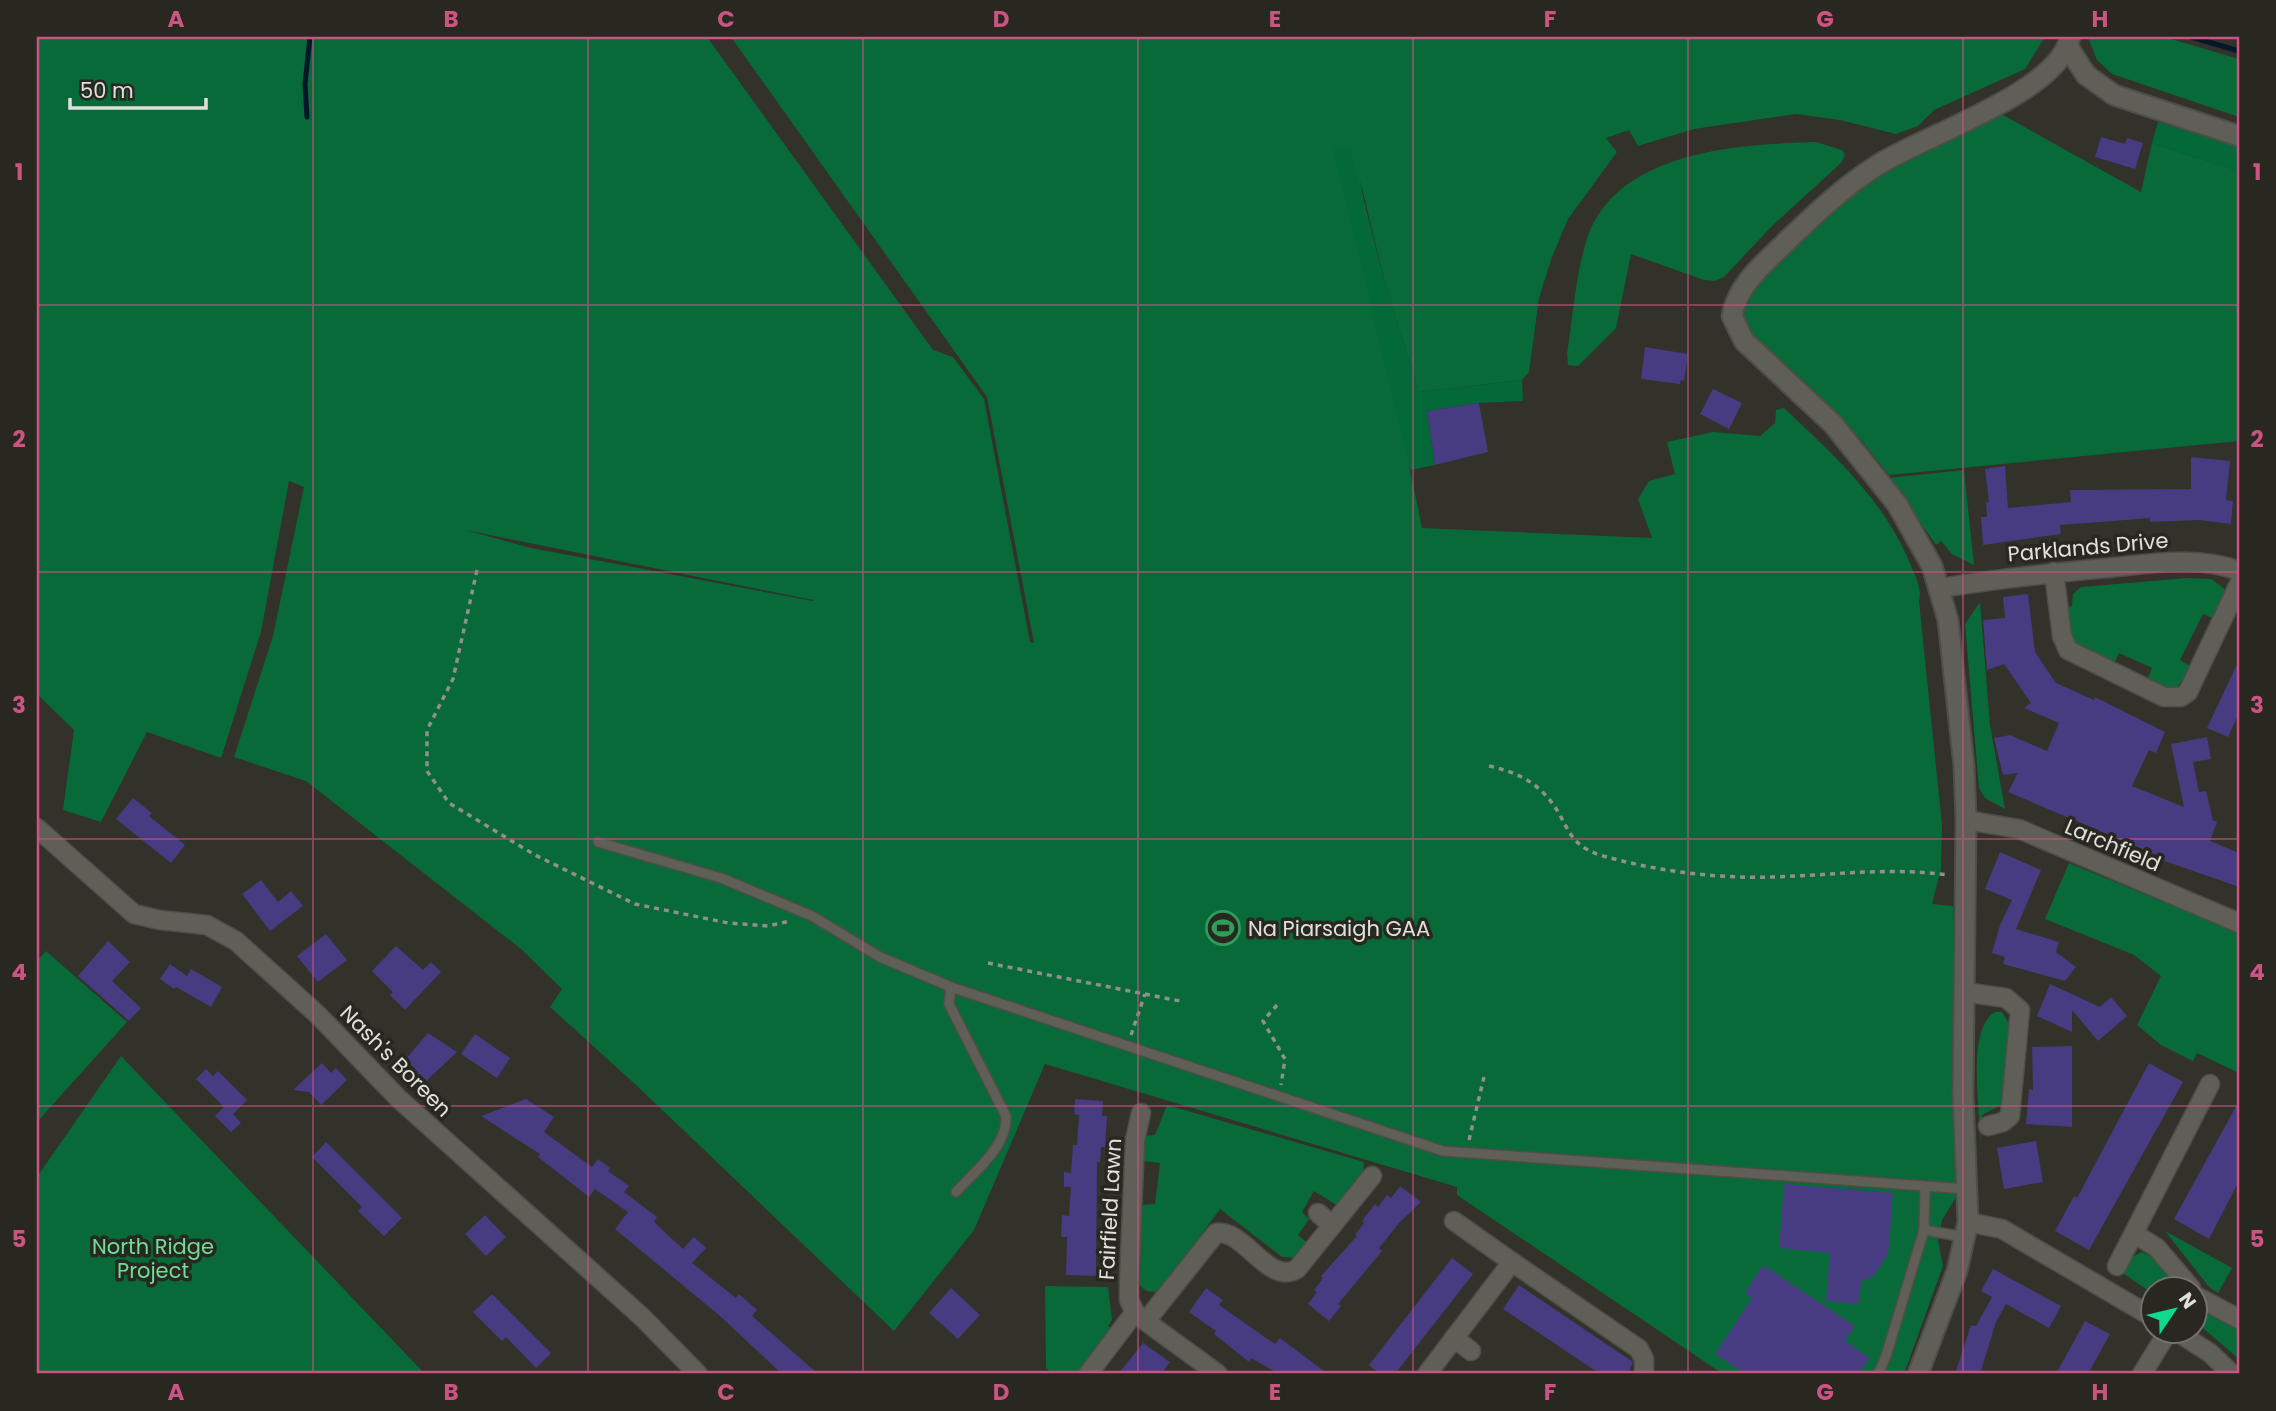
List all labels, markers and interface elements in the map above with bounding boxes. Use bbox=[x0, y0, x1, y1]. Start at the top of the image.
text: A bbox=[168, 3, 185, 35]
text: B bbox=[443, 3, 459, 35]
text: C bbox=[717, 3, 735, 35]
text: D bbox=[993, 3, 1009, 35]
text: E bbox=[1269, 3, 1281, 35]
text: F bbox=[1544, 3, 1556, 35]
text: G bbox=[1816, 3, 1834, 35]
text: H bbox=[2092, 3, 2108, 35]
scale bar bbox=[70, 66, 206, 110]
text: 50 m bbox=[80, 76, 134, 105]
text: 1 bbox=[15, 156, 23, 188]
text: 1 bbox=[2253, 156, 2261, 188]
text: 2 bbox=[12, 423, 26, 455]
text: 2 bbox=[2250, 423, 2264, 455]
street label: Parklands Drive bbox=[2006, 526, 2170, 568]
text: 3 bbox=[12, 689, 26, 721]
text: 3 bbox=[2250, 689, 2264, 721]
street label: Larchfield bbox=[2061, 812, 2165, 878]
sports icon: Na Piarsaigh GAA bbox=[1204, 909, 1242, 947]
place label: Na Piarsaigh GAA bbox=[1248, 914, 1430, 943]
text: 4 bbox=[11, 956, 27, 988]
text: 4 bbox=[2249, 956, 2265, 988]
street label: Nash's Boreen bbox=[334, 999, 458, 1123]
street label: Fairfield Lawn bbox=[1092, 1137, 1128, 1281]
text: 5 bbox=[12, 1223, 26, 1255]
text: 5 bbox=[2250, 1223, 2264, 1255]
park label: North Ridge Project bbox=[92, 1232, 214, 1285]
north arrow bbox=[2140, 1274, 2210, 1344]
text: N bbox=[2172, 1287, 2203, 1314]
text: A bbox=[168, 1376, 185, 1408]
text: B bbox=[443, 1376, 459, 1408]
text: C bbox=[717, 1376, 735, 1408]
text: D bbox=[993, 1376, 1009, 1408]
text: E bbox=[1269, 1376, 1281, 1408]
text: F bbox=[1544, 1376, 1556, 1408]
text: G bbox=[1816, 1376, 1834, 1408]
text: H bbox=[2092, 1376, 2108, 1408]

